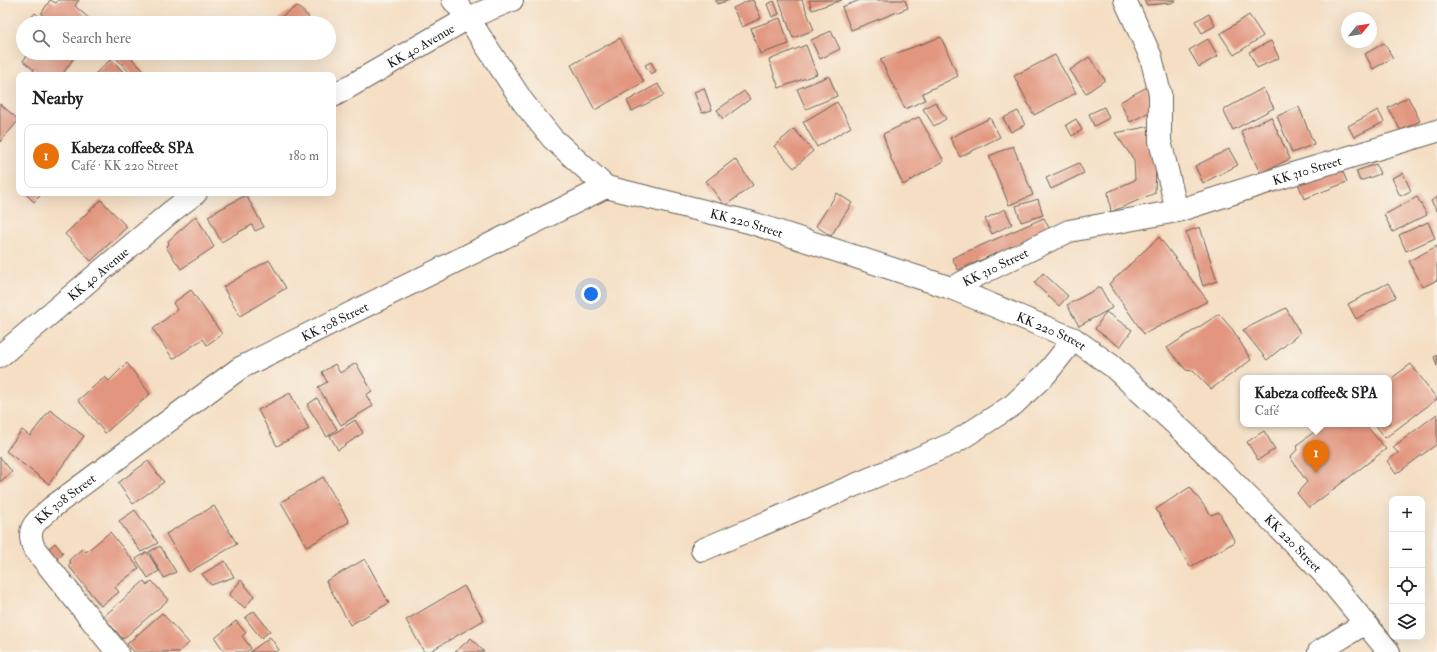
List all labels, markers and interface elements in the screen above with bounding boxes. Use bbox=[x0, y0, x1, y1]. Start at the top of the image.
north arrow bbox=[1341, 12, 1377, 48]
search box bbox=[16, 16, 336, 60]
street label: KK 40 Avenue bbox=[384, 20, 458, 72]
icon: search bbox=[30, 27, 52, 49]
text: Search here bbox=[62, 29, 131, 48]
text: Nearby bbox=[32, 88, 83, 109]
text: Kabeza coffee& SPA bbox=[71, 139, 194, 158]
text: 1 bbox=[44, 148, 48, 164]
text: 180 m bbox=[289, 148, 319, 164]
street label: KK 310 Street bbox=[1271, 153, 1343, 189]
text: Café · KK 220 Street bbox=[71, 158, 178, 174]
street label: KK 220 Street bbox=[708, 206, 785, 241]
street label: KK 40 Avenue bbox=[65, 244, 133, 305]
street label: KK 310 Street bbox=[960, 245, 1031, 290]
your location bbox=[581, 284, 601, 304]
street label: KK 308 Street bbox=[299, 299, 371, 345]
street label: KK 220 Street bbox=[1014, 309, 1089, 354]
popup bbox=[1240, 375, 1392, 427]
text: Kabeza coffee& SPA bbox=[1254, 384, 1378, 403]
text: Café bbox=[1254, 403, 1279, 419]
pin: 1 bbox=[1303, 440, 1329, 473]
street label: KK 308 Street bbox=[32, 471, 99, 528]
map controls bbox=[1389, 496, 1425, 640]
button: + bbox=[1389, 496, 1425, 532]
street label: KK 220 Street bbox=[1261, 511, 1325, 576]
button: − bbox=[1389, 532, 1425, 568]
button: locate bbox=[1389, 568, 1425, 604]
button: layers bbox=[1389, 604, 1425, 640]

